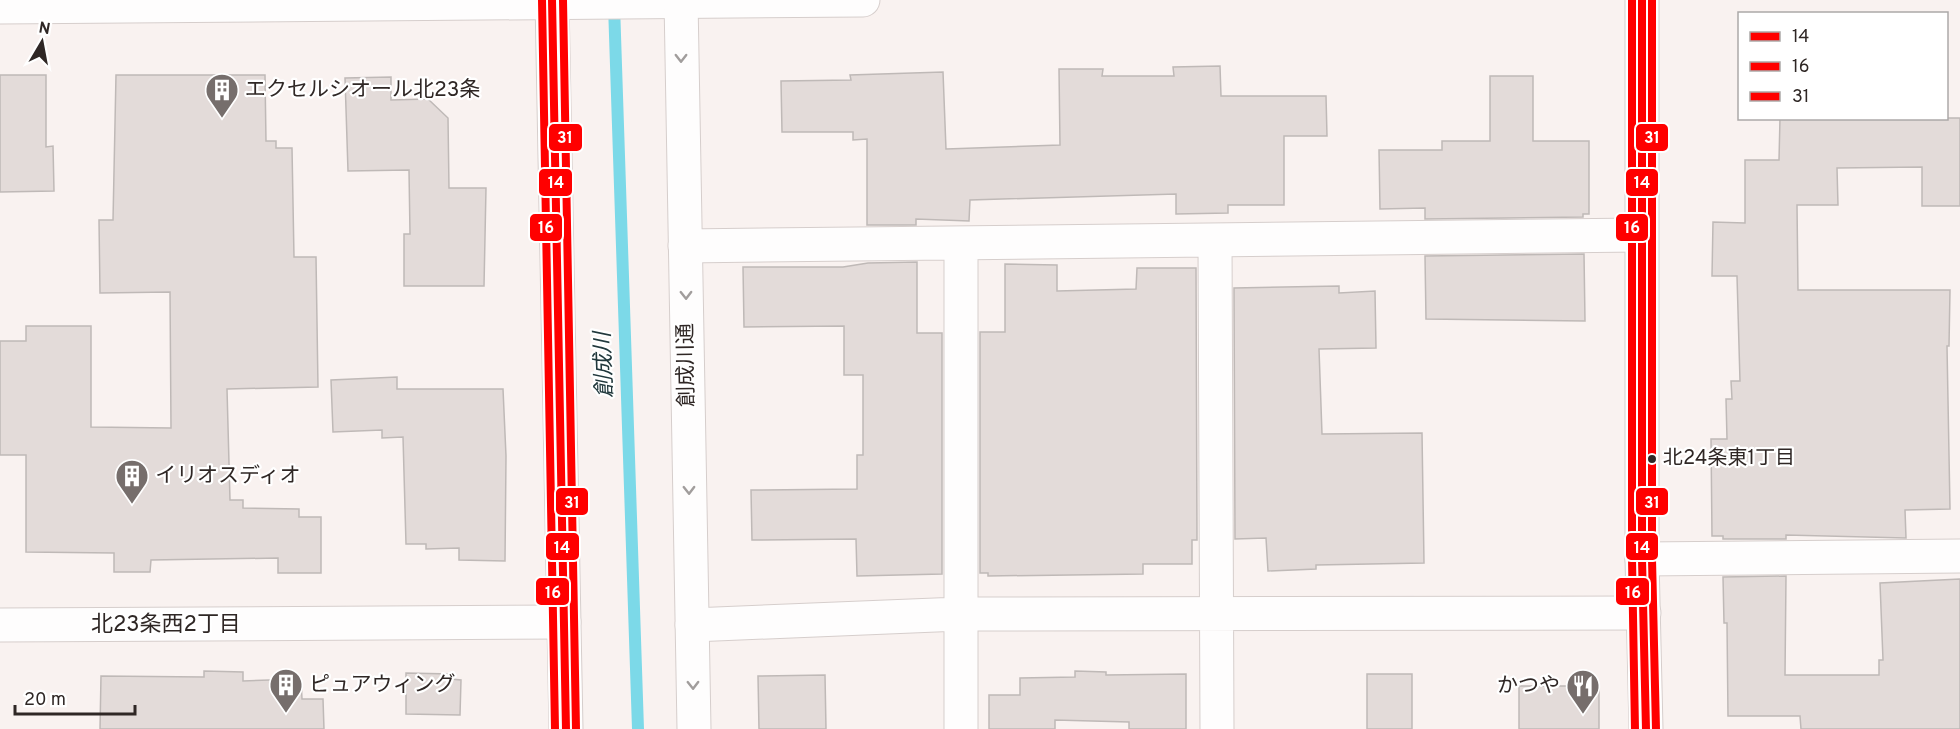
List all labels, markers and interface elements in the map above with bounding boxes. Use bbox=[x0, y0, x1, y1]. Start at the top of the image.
north arrow bbox=[12, 12, 72, 72]
legend bbox=[1738, 12, 1948, 120]
text: N bbox=[37, 18, 52, 40]
text: 14 bbox=[1792, 26, 1810, 49]
one-way arrow bbox=[675, 54, 687, 63]
text: 16 bbox=[1792, 56, 1809, 79]
building icon: エクセルシオール北23条 bbox=[204, 72, 240, 119]
place label: エクセルシオール北23条 bbox=[245, 77, 481, 104]
text: 31 bbox=[1792, 86, 1810, 109]
line badge: 31 bbox=[548, 123, 583, 152]
line badge: 31 bbox=[1635, 123, 1669, 152]
text: 31 bbox=[557, 129, 573, 149]
text: 31 bbox=[1644, 129, 1660, 149]
line badge: 14 bbox=[538, 168, 573, 197]
line badge: 14 bbox=[1625, 168, 1659, 197]
text: 14 bbox=[548, 174, 564, 194]
text: 14 bbox=[1634, 174, 1650, 194]
line badge: 16 bbox=[529, 213, 563, 242]
line badge: 16 bbox=[1615, 213, 1649, 242]
text: 16 bbox=[538, 219, 554, 239]
text: 16 bbox=[1624, 219, 1640, 239]
one-way arrow bbox=[680, 291, 692, 300]
street label: 創成川通 bbox=[673, 323, 701, 407]
water label: 創成川 bbox=[590, 330, 620, 398]
place label: 北24条東1丁目 bbox=[1663, 446, 1795, 472]
marker: 北24条東1丁目 bbox=[1646, 453, 1658, 465]
building icon: イリオスディオ bbox=[114, 458, 150, 505]
place label: イリオスディオ bbox=[155, 463, 301, 490]
one-way arrow bbox=[683, 486, 696, 495]
line badge: 31 bbox=[555, 487, 589, 516]
line badge: 31 bbox=[1635, 487, 1669, 516]
text: 31 bbox=[564, 494, 580, 514]
text: 31 bbox=[1644, 494, 1660, 514]
line badge: 14 bbox=[545, 532, 580, 561]
line badge: 14 bbox=[1625, 532, 1659, 561]
text: 14 bbox=[554, 539, 570, 559]
text: 14 bbox=[1634, 539, 1650, 559]
line badge: 16 bbox=[535, 577, 570, 606]
line badge: 16 bbox=[1615, 577, 1650, 606]
text: 16 bbox=[545, 584, 561, 604]
text: 16 bbox=[1625, 584, 1641, 604]
district label: 北23条西2丁目 bbox=[91, 612, 241, 639]
building icon: ピュアウィング bbox=[268, 667, 304, 714]
restaurant icon: かつや bbox=[1565, 668, 1601, 715]
place label: ピュアウィング bbox=[309, 672, 456, 699]
place label: かつや bbox=[1497, 673, 1560, 700]
scale bar bbox=[15, 678, 135, 716]
one-way arrow bbox=[687, 681, 699, 690]
text: 20 m bbox=[24, 689, 66, 712]

